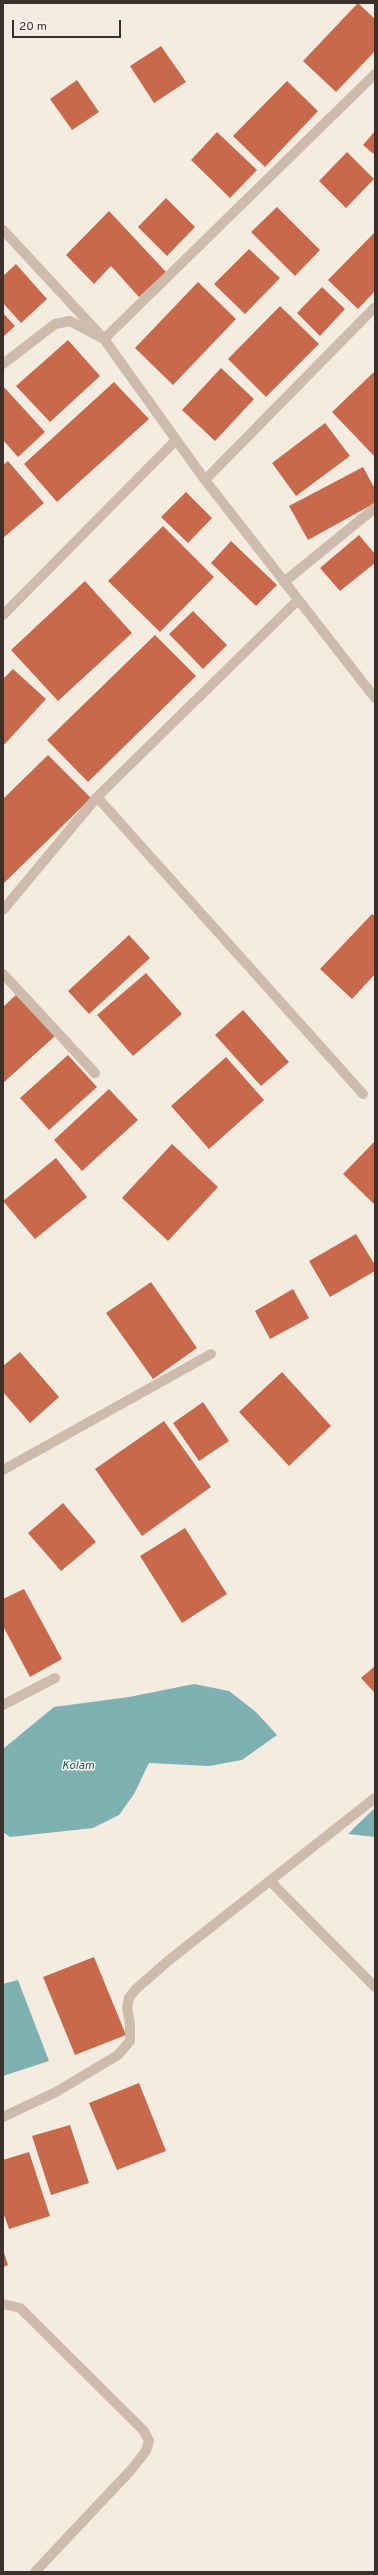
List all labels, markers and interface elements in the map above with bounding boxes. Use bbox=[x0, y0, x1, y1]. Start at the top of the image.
scale bar bbox=[14, 12, 123, 38]
text: 20 m bbox=[19, 19, 47, 35]
water label: Kolam bbox=[62, 1760, 94, 1774]

